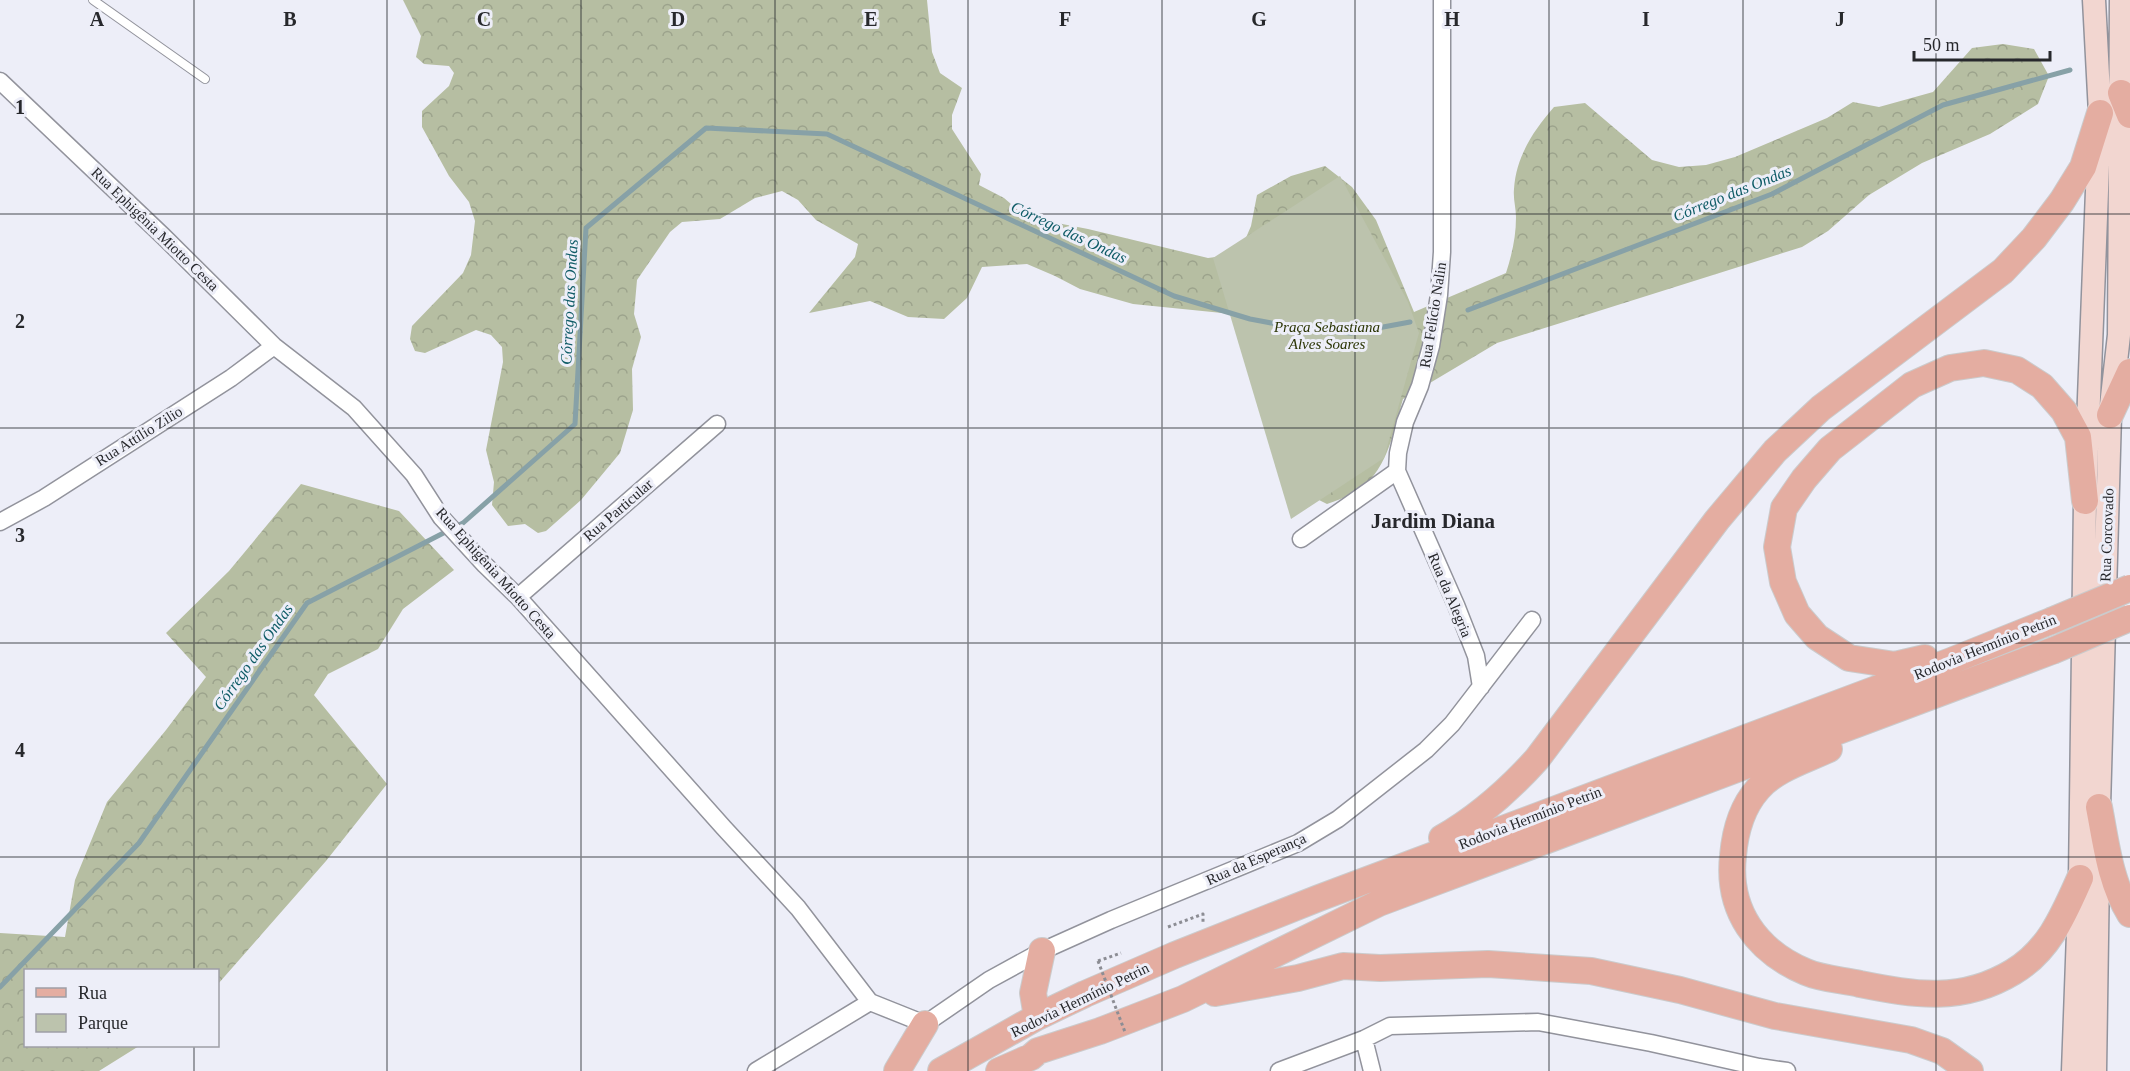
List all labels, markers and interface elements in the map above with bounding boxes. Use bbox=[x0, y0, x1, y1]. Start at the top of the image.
text: A bbox=[90, 8, 105, 30]
text: B bbox=[283, 8, 297, 30]
text: C bbox=[477, 8, 491, 30]
text: D bbox=[671, 8, 685, 30]
text: E bbox=[864, 8, 878, 30]
text: F bbox=[1059, 8, 1071, 30]
text: G bbox=[1251, 8, 1267, 30]
text: H bbox=[1444, 8, 1460, 30]
text: I bbox=[1642, 8, 1650, 30]
text: J bbox=[1835, 8, 1845, 30]
scale bar bbox=[1914, 24, 2050, 62]
text: 50 m bbox=[1923, 35, 1960, 55]
text: 1 bbox=[15, 96, 25, 118]
water label: Córrego das Ondas bbox=[1671, 162, 1794, 225]
street label: Rua Ephigênia Miotto Cesta bbox=[88, 164, 222, 294]
water label: Córrego das Ondas bbox=[1008, 198, 1130, 267]
water label: Córrego das Ondas bbox=[557, 239, 582, 365]
street label: Rua Felício Nalin bbox=[1417, 261, 1449, 369]
text: 2 bbox=[15, 310, 25, 332]
park label: Praça Sebastiana Alves Soares bbox=[1273, 319, 1380, 352]
street label: Rua Attílio Zilio bbox=[93, 403, 185, 469]
street label: Rua Particular bbox=[580, 476, 656, 544]
street label: Rua Corcovado bbox=[2097, 488, 2117, 582]
street label: Rua Ephigênia Miotto Cesta bbox=[433, 504, 559, 642]
district label: Jardim Diana bbox=[1371, 509, 1496, 533]
text: 3 bbox=[15, 524, 25, 546]
street label: Rua da Alegria bbox=[1425, 550, 1475, 640]
water label: Córrego das Ondas bbox=[210, 601, 297, 714]
street label: Rodovia Hermínio Petrin bbox=[1912, 611, 2059, 683]
text: 4 bbox=[15, 739, 25, 761]
street label: Rodovia Hermínio Petrin bbox=[1456, 783, 1604, 853]
street label: Rua da Esperança bbox=[1204, 830, 1309, 888]
street label: Rodovia Hermínio Petrin bbox=[1008, 959, 1152, 1040]
legend bbox=[24, 969, 219, 1047]
text: Rua bbox=[78, 983, 107, 1003]
text: Parque bbox=[78, 1013, 128, 1033]

